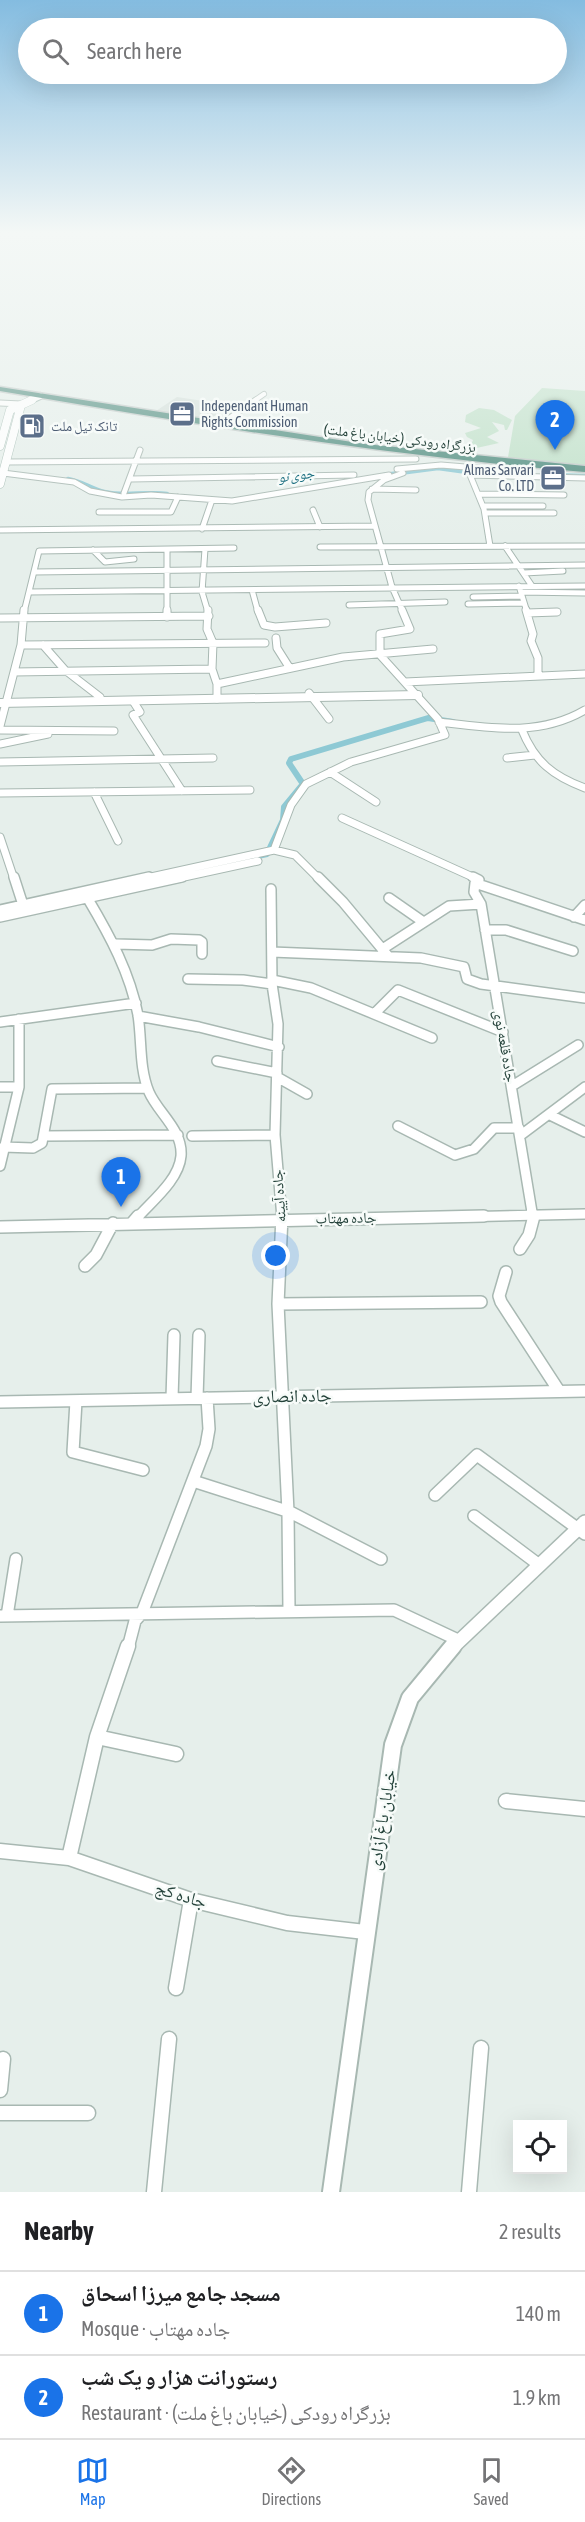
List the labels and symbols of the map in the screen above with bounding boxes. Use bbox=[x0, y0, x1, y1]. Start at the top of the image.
place label: Independant Human Rights Commission bbox=[201, 398, 308, 430]
office icon: Independant Human Rights Commission bbox=[167, 399, 197, 429]
pin: 2 bbox=[536, 400, 574, 450]
fuel station icon: تانک تیل ملت bbox=[17, 411, 47, 441]
place label: تانک تیل ملت bbox=[51, 418, 117, 435]
street label: بزرگراه رودکی (خیابان باغ ملت) bbox=[323, 421, 477, 457]
place label: Almas Sarvari Co. LTD bbox=[464, 462, 534, 494]
office icon: Almas Sarvari Co. LTD bbox=[538, 463, 568, 493]
water label: جوی نو bbox=[276, 464, 316, 487]
street label: جاده قلعه نوی bbox=[489, 1008, 520, 1084]
pin: 1 bbox=[102, 1158, 140, 1207]
street label: جاده آیینه bbox=[268, 1169, 289, 1223]
street label: جاده مهتاب bbox=[315, 1208, 377, 1228]
your location bbox=[261, 1241, 290, 1270]
street label: جاده انصاری bbox=[252, 1384, 332, 1408]
street label: خیابان باغ آزادی bbox=[363, 1768, 401, 1872]
street label: جاده کج bbox=[152, 1877, 209, 1914]

